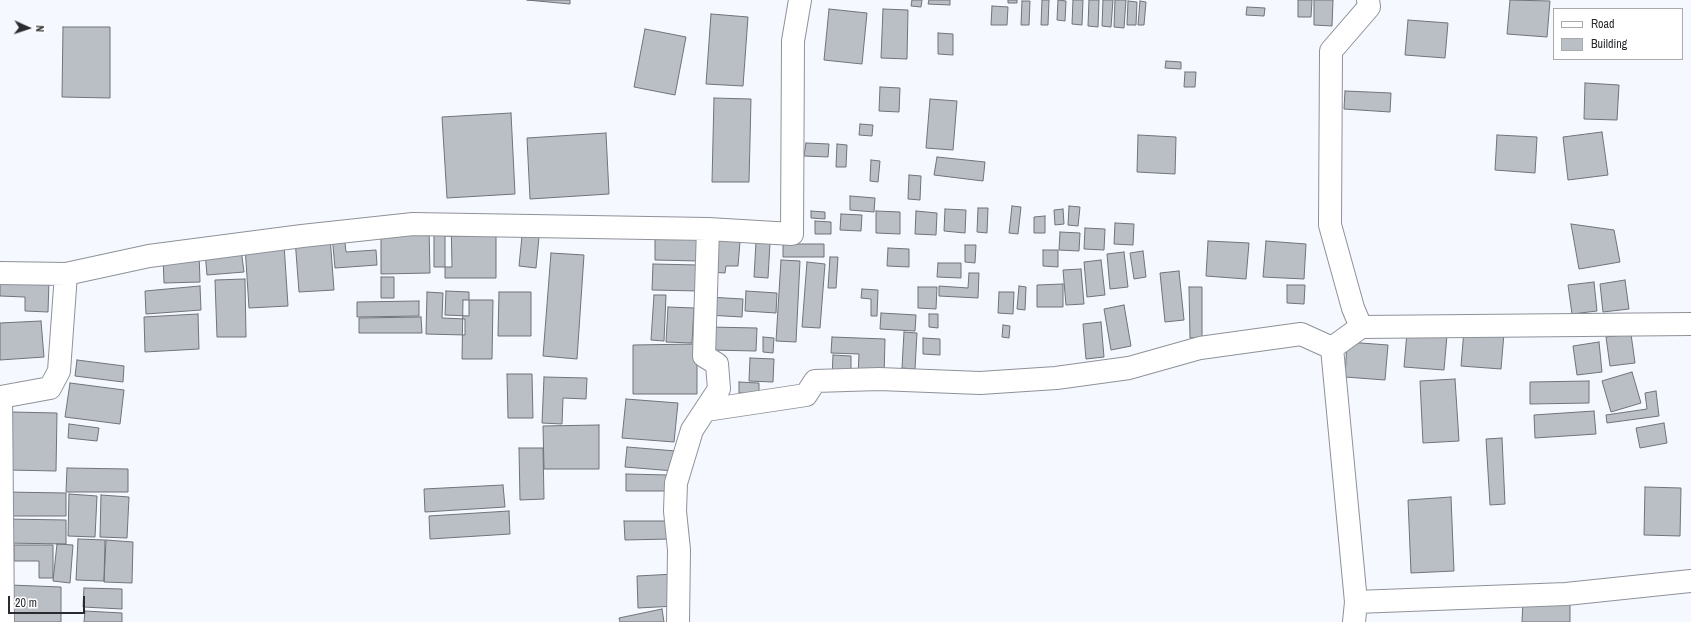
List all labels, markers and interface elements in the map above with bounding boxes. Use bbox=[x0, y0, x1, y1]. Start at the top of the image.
north arrow bbox=[8, 8, 48, 48]
legend bbox=[1553, 8, 1683, 60]
text: Road bbox=[1591, 16, 1615, 32]
text: N bbox=[33, 25, 47, 32]
text: Building bbox=[1591, 36, 1627, 52]
scale bar bbox=[10, 588, 87, 614]
text: 20 m bbox=[15, 595, 37, 611]

